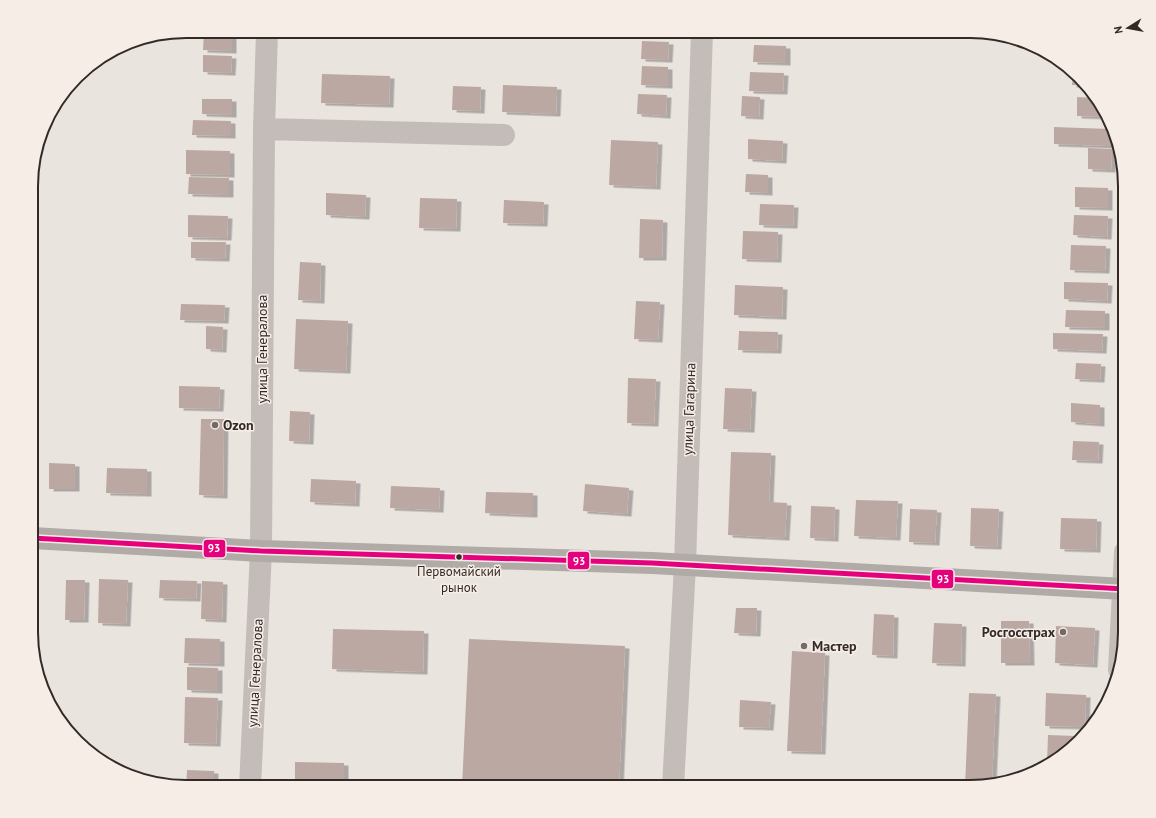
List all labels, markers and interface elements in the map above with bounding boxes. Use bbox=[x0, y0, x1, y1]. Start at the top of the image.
north arrow bbox=[1108, 8, 1148, 48]
text: N bbox=[1111, 25, 1126, 35]
street label: улица Генералова bbox=[253, 295, 271, 403]
street label: улица Гагарина bbox=[678, 362, 700, 456]
place label: Ozon bbox=[223, 416, 254, 434]
marker: Ozon bbox=[210, 420, 220, 430]
line badge: 93 bbox=[203, 539, 226, 558]
text: 93 bbox=[208, 541, 220, 555]
line badge: 93 bbox=[567, 551, 590, 570]
marker: Первомайский рынок bbox=[454, 552, 464, 562]
text: 93 bbox=[573, 554, 585, 568]
place label: Первомайский рынок bbox=[417, 563, 501, 596]
line badge: 93 bbox=[931, 569, 954, 589]
text: 93 bbox=[937, 572, 949, 586]
street label: улица Генералова bbox=[243, 618, 267, 728]
place label: Росгосстрах bbox=[982, 623, 1056, 641]
marker: Росгосстрах bbox=[1058, 627, 1068, 637]
place label: Мастер bbox=[812, 637, 857, 655]
marker: Мастер bbox=[799, 641, 809, 651]

